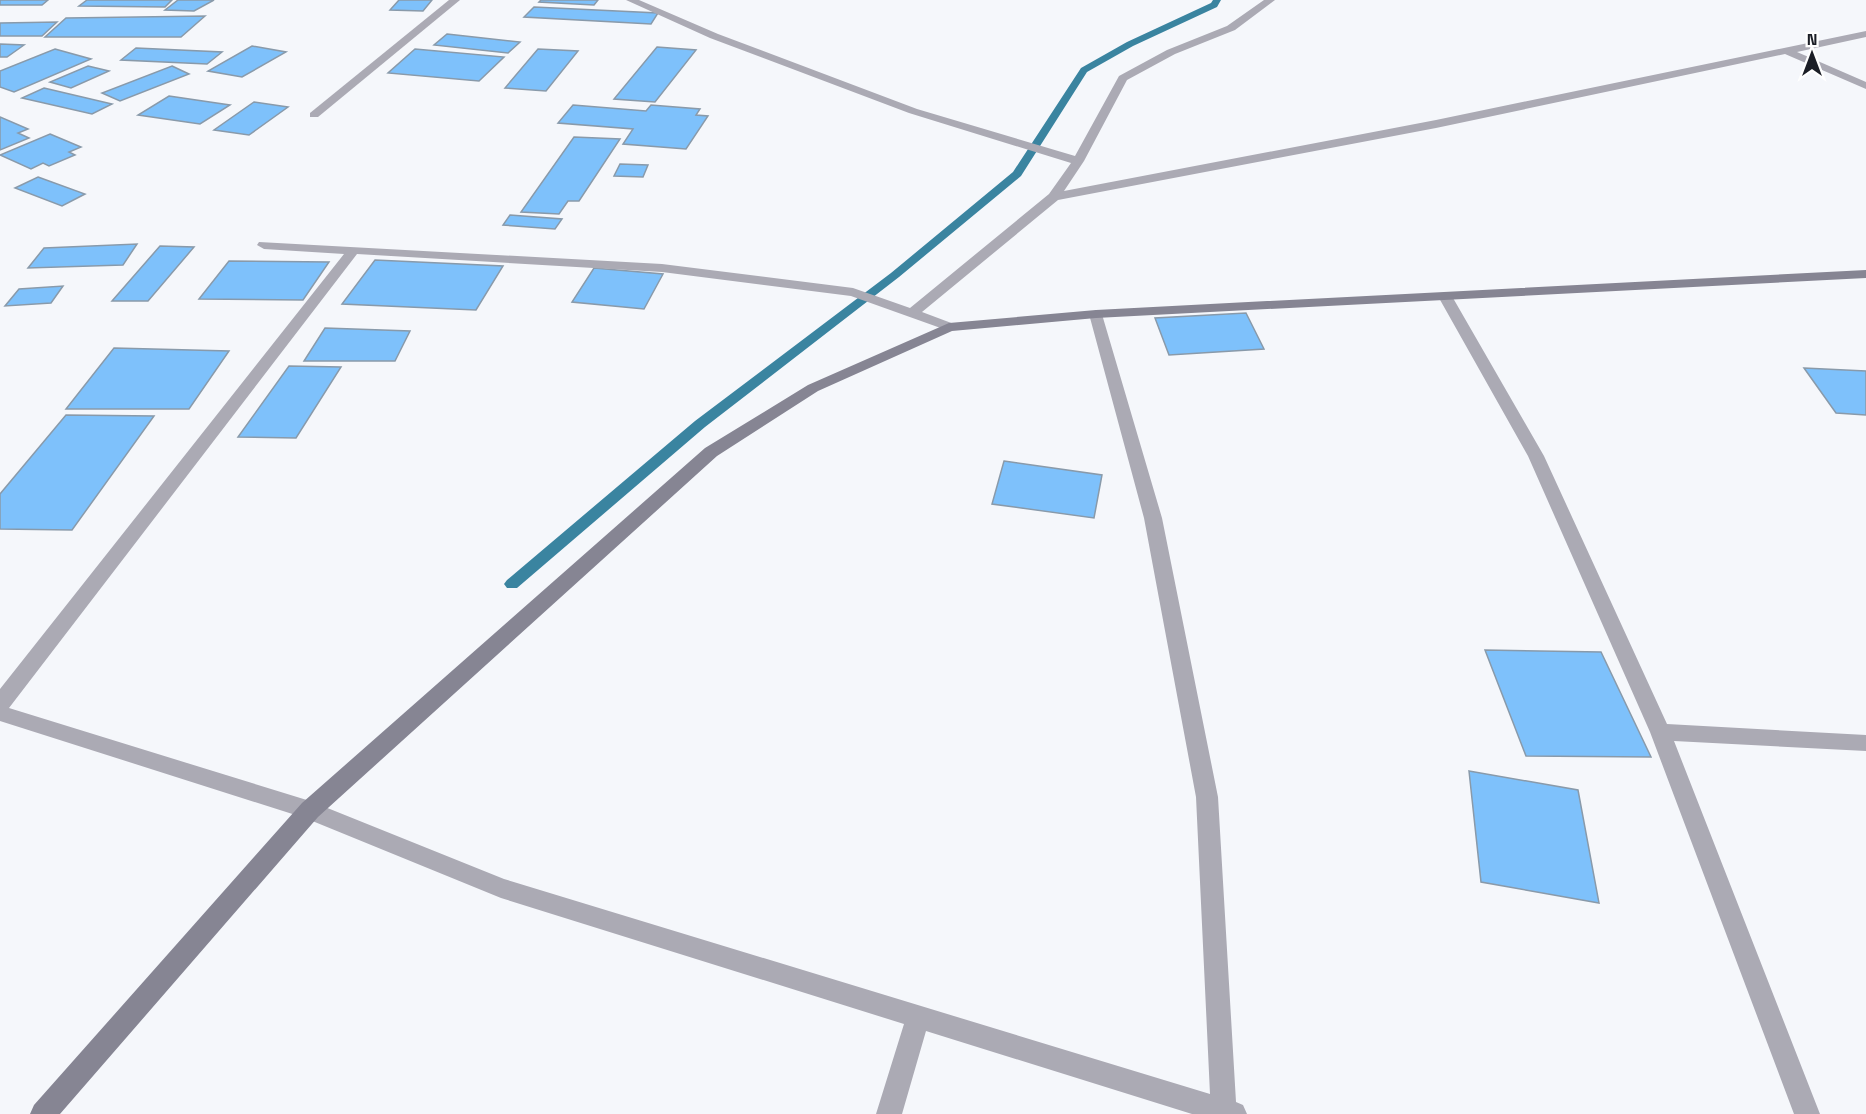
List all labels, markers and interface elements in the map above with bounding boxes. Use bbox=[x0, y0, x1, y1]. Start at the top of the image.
north arrow bbox=[1782, 24, 1842, 84]
text: N bbox=[1807, 29, 1817, 50]

